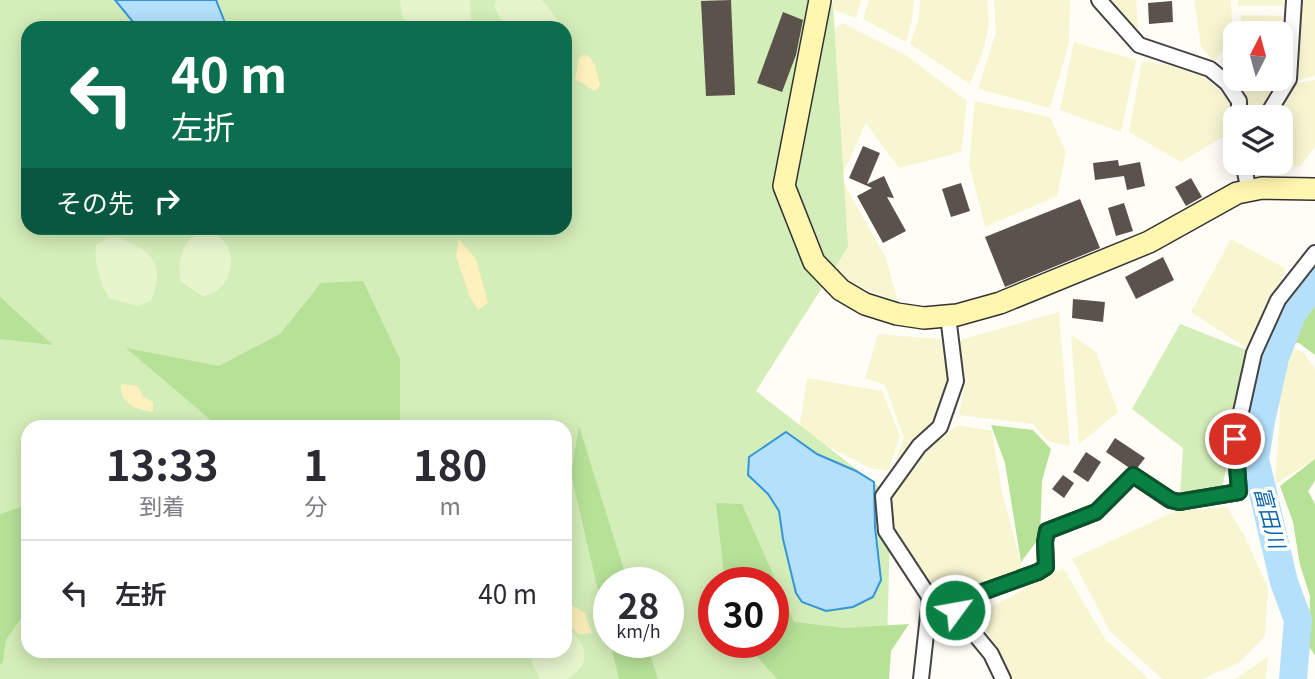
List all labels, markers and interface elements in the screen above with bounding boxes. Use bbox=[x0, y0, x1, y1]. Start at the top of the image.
north arrow bbox=[1223, 21, 1293, 91]
map controls bbox=[1223, 21, 1293, 175]
text: 40 m bbox=[171, 36, 287, 107]
icon: left bbox=[56, 49, 147, 140]
text: 左折 bbox=[171, 102, 235, 148]
button: layers bbox=[1223, 105, 1293, 175]
icon: right bbox=[148, 182, 186, 220]
text: その先 bbox=[56, 183, 134, 220]
pin bbox=[1205, 409, 1265, 469]
icon: arrive bbox=[1216, 420, 1254, 458]
text: 13:33 bbox=[106, 432, 219, 493]
text: 1 bbox=[303, 432, 328, 493]
text: 180 bbox=[413, 432, 487, 493]
water label: 富田川 bbox=[1248, 483, 1294, 553]
text: 到着 bbox=[139, 488, 185, 522]
text: 分 bbox=[304, 488, 327, 522]
text: m bbox=[439, 488, 461, 522]
speed limit sign: 30 bbox=[698, 567, 789, 658]
position arrow bbox=[918, 573, 992, 647]
icon: left bbox=[56, 574, 94, 612]
text: 左折 bbox=[115, 574, 167, 611]
text: 40 m bbox=[478, 574, 537, 611]
text: 28 bbox=[618, 578, 659, 629]
text: km/h bbox=[616, 617, 661, 643]

